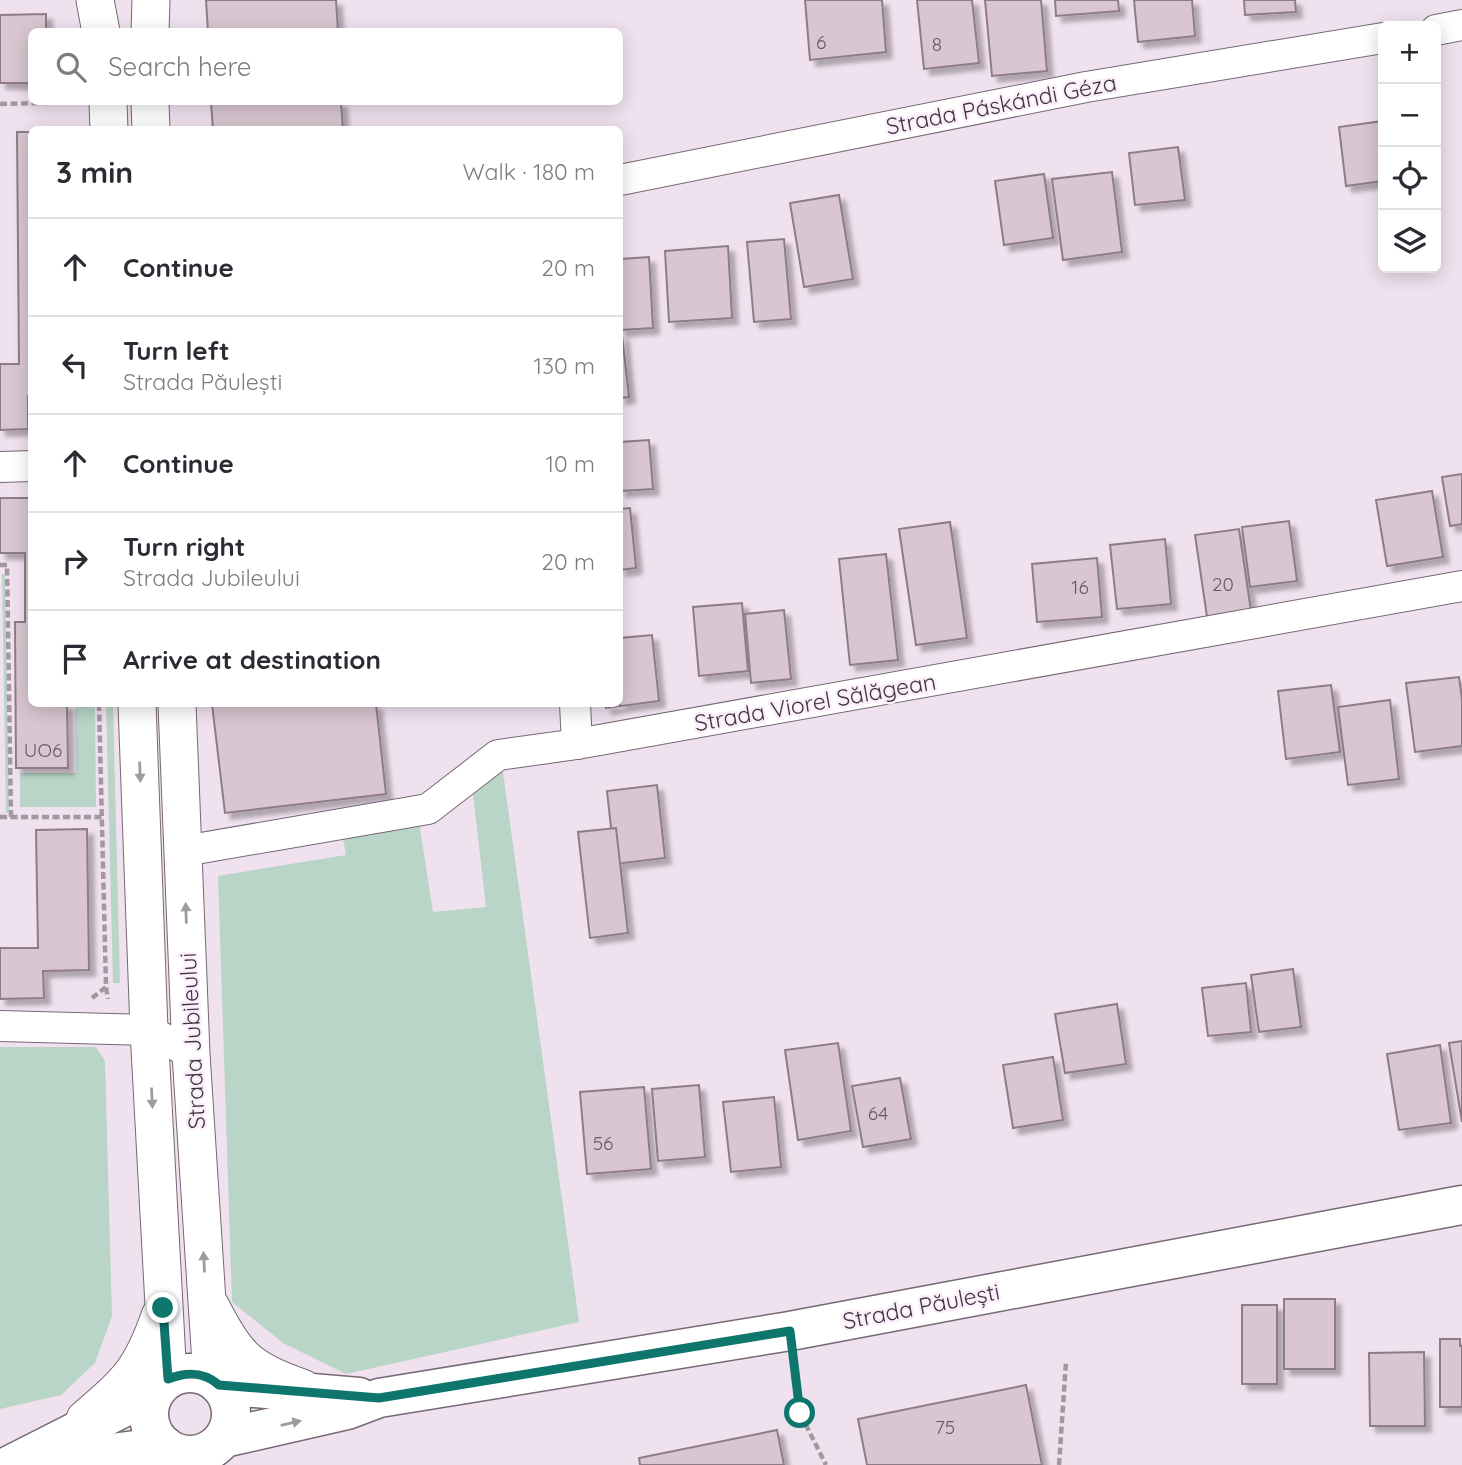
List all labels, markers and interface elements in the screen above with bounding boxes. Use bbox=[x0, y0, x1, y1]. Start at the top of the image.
map controls bbox=[1378, 21, 1441, 273]
button: + bbox=[1378, 21, 1441, 84]
search box bbox=[28, 28, 623, 105]
house number: 6 bbox=[816, 30, 826, 54]
house number: 8 bbox=[932, 32, 942, 56]
icon: search bbox=[52, 48, 90, 86]
text: Search here bbox=[108, 50, 252, 83]
street label: Strada Páskándi Géza bbox=[883, 67, 1119, 141]
button: − bbox=[1378, 84, 1441, 147]
button: locate bbox=[1378, 147, 1441, 210]
text: 3 min bbox=[56, 153, 133, 191]
text: Walk · 180 m bbox=[463, 157, 595, 186]
button: layers bbox=[1378, 210, 1441, 273]
icon: ahead bbox=[56, 248, 94, 286]
text: Continue bbox=[123, 251, 234, 284]
text: 20 m bbox=[541, 253, 595, 282]
text: Turn left bbox=[123, 334, 230, 367]
icon: left bbox=[56, 346, 94, 384]
text: 130 m bbox=[533, 351, 595, 380]
text: Strada Păulești bbox=[123, 367, 282, 396]
icon: ahead bbox=[56, 444, 94, 482]
text: Continue bbox=[123, 447, 234, 480]
text: 10 m bbox=[546, 449, 595, 478]
text: Turn right bbox=[123, 530, 245, 563]
icon: right bbox=[56, 542, 94, 580]
text: 20 m bbox=[541, 547, 595, 576]
text: Strada Jubileului bbox=[123, 563, 300, 592]
house number: 20 bbox=[1212, 572, 1234, 596]
house number: 16 bbox=[1071, 575, 1089, 599]
icon: arrive bbox=[56, 640, 94, 678]
text: Arrive at destination bbox=[123, 643, 381, 676]
street label: Strada Viorel Sălăgean bbox=[692, 666, 938, 738]
house number: UO6 bbox=[24, 738, 62, 762]
one-way arrow bbox=[134, 761, 145, 783]
one-way arrow bbox=[181, 901, 192, 923]
street label: Strada Jubileului bbox=[173, 952, 211, 1130]
one-way arrow bbox=[147, 1087, 158, 1109]
house number: 64 bbox=[868, 1101, 888, 1125]
house number: 56 bbox=[593, 1131, 613, 1155]
one-way arrow bbox=[198, 1251, 209, 1273]
street label: Strada Păulești bbox=[840, 1277, 1002, 1335]
route end bbox=[147, 1292, 178, 1323]
route start bbox=[784, 1397, 815, 1428]
house number: 75 bbox=[935, 1415, 955, 1439]
one-way arrow bbox=[280, 1418, 302, 1429]

